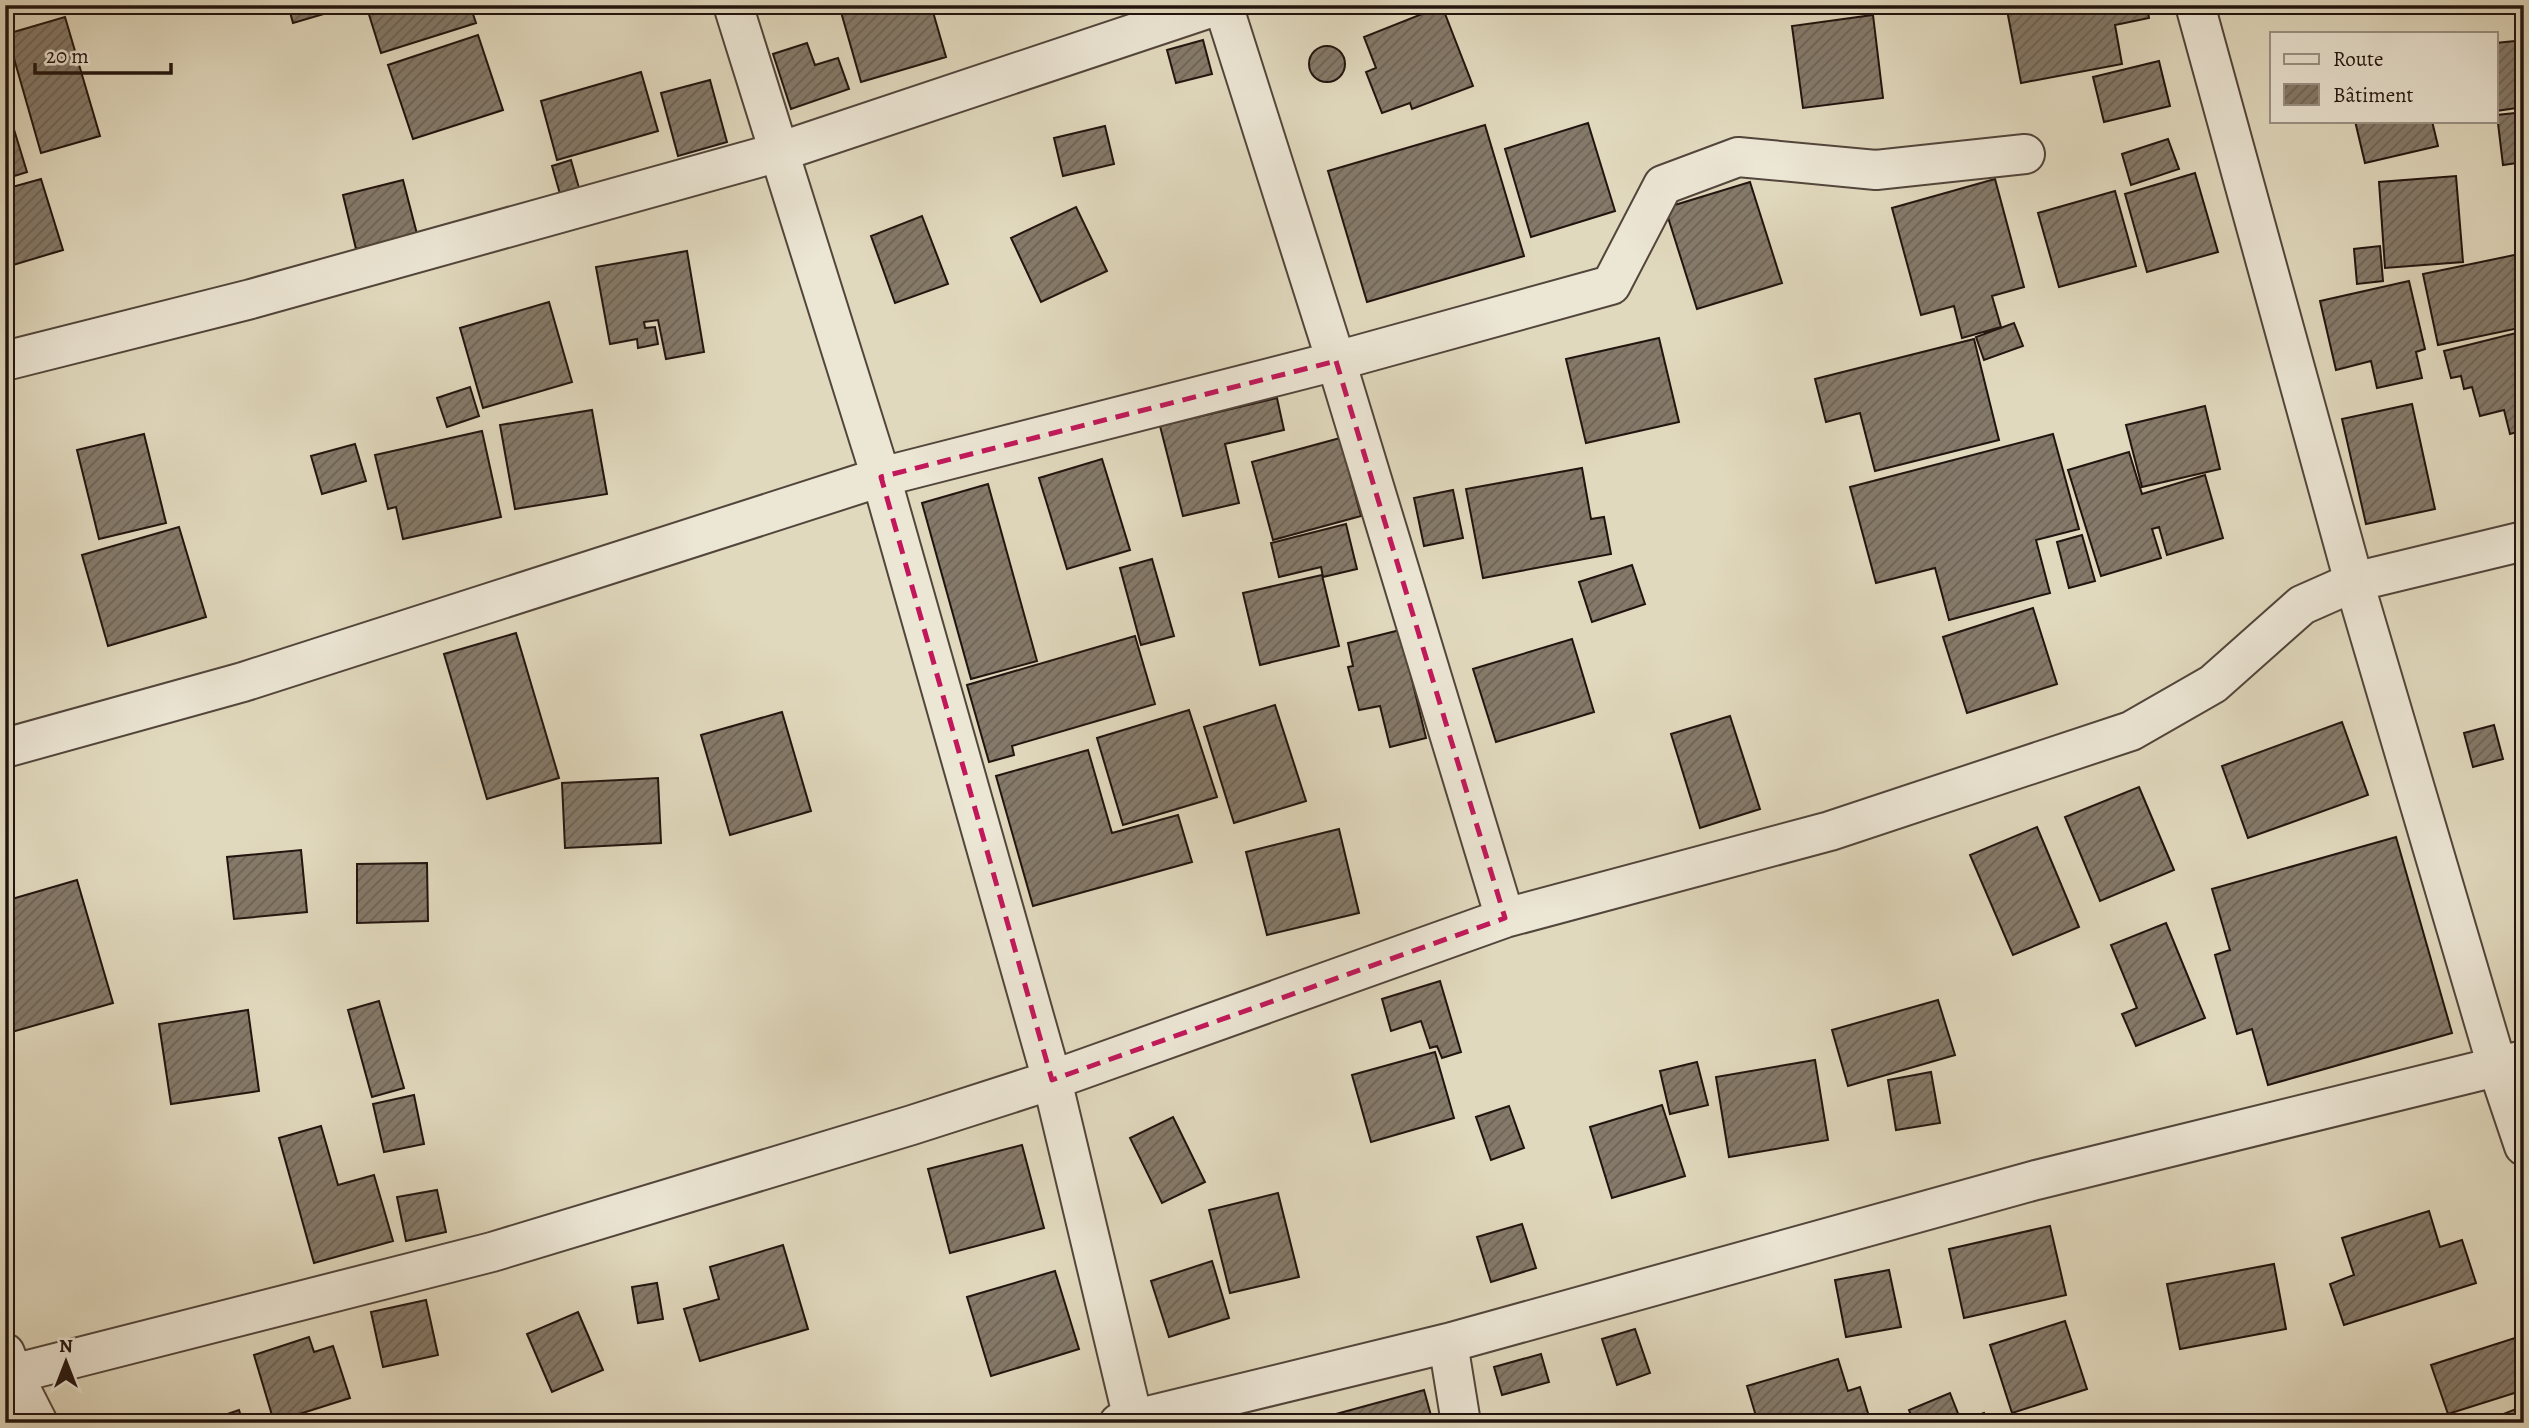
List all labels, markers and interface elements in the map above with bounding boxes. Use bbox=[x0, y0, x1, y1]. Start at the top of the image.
scale bar bbox=[35, 32, 172, 76]
legend bbox=[2270, 32, 2498, 122]
text: 20 m bbox=[46, 42, 89, 70]
text: Route bbox=[2333, 45, 2383, 73]
text: Bâtiment bbox=[2333, 81, 2414, 109]
north arrow bbox=[32, 1326, 102, 1396]
text: N bbox=[59, 1333, 73, 1359]

